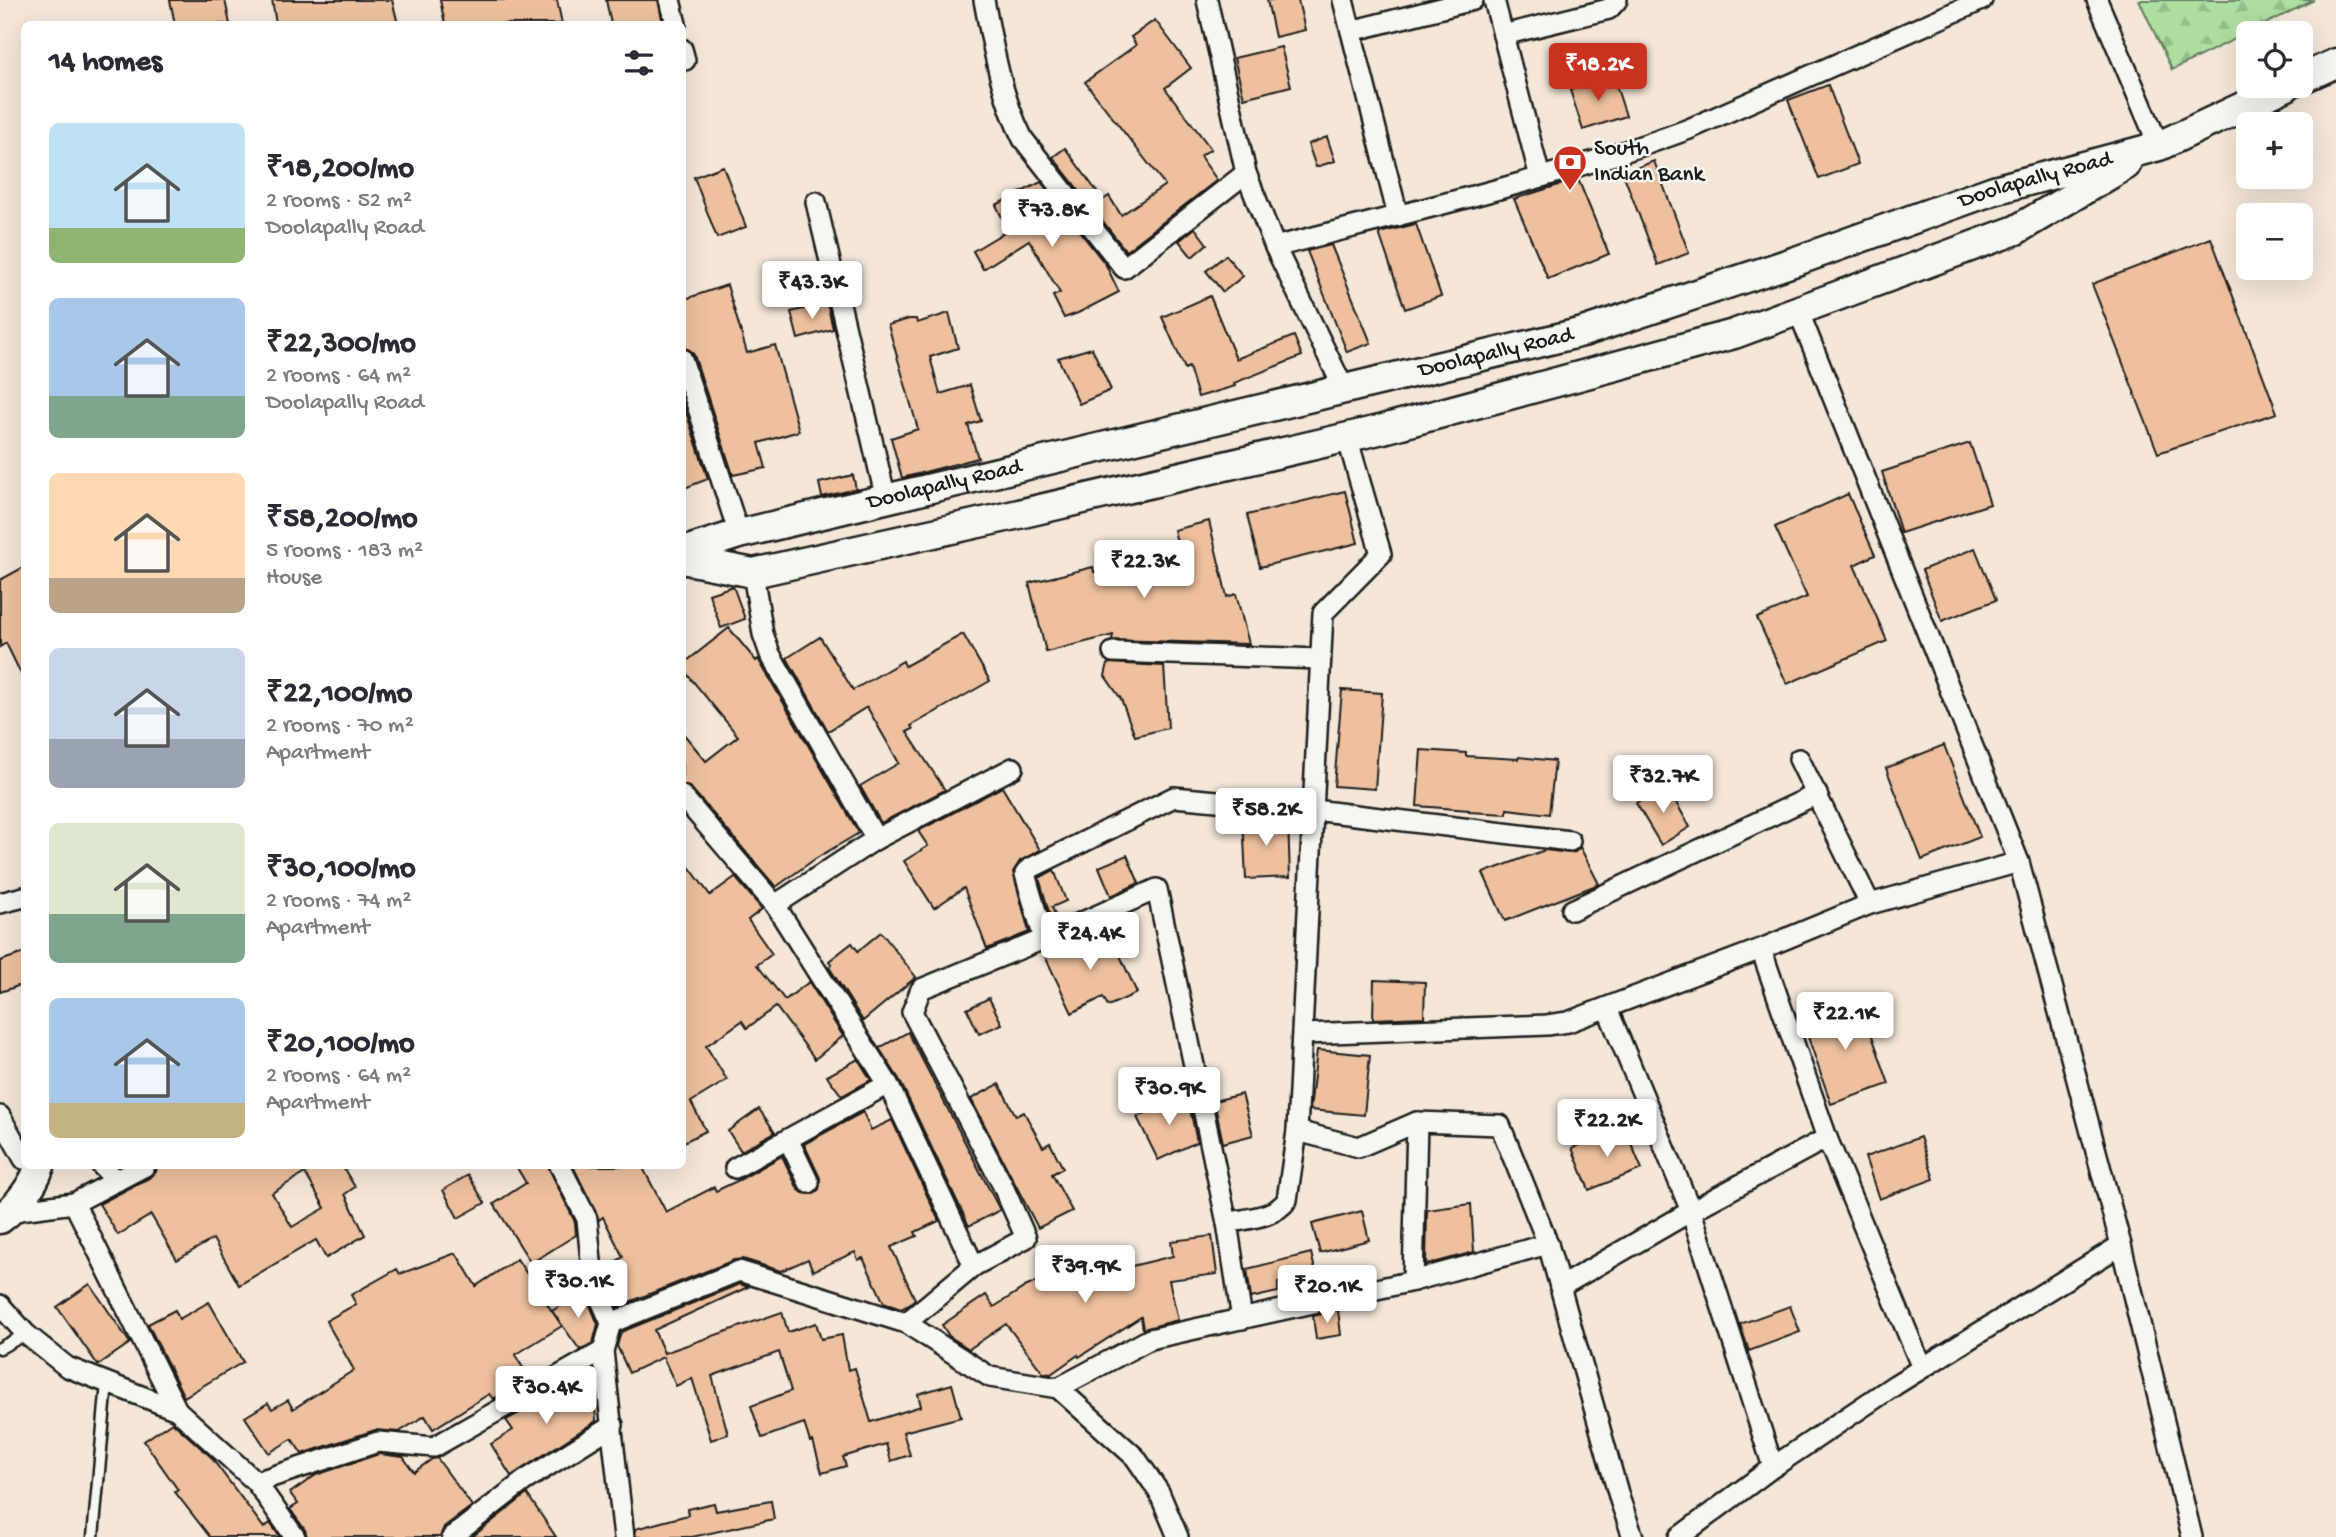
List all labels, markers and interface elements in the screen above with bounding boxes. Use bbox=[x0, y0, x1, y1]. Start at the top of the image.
map controls bbox=[2236, 21, 2313, 280]
button: locate bbox=[2236, 21, 2313, 98]
pin: ₹18.2K bbox=[1541, 43, 1655, 103]
icon: filters bbox=[620, 44, 658, 82]
text: 14 homes bbox=[49, 46, 162, 81]
text: ₹18.2K bbox=[1565, 52, 1631, 79]
button: + bbox=[2236, 112, 2313, 189]
place label: South Indian Bank bbox=[1594, 136, 1707, 189]
bank icon: South Indian Bank bbox=[1551, 143, 1589, 192]
street label: Doolapally Road bbox=[1953, 145, 2116, 216]
icon: home bbox=[105, 151, 189, 235]
text: ₹18,200/mo bbox=[266, 153, 414, 188]
text: 2 rooms · 52 m² bbox=[266, 188, 412, 215]
pin: ₹73.8K bbox=[995, 190, 1109, 249]
text: ₹73.8K bbox=[1017, 198, 1087, 225]
button: − bbox=[2236, 203, 2313, 280]
text: Doolapally Road bbox=[266, 215, 424, 242]
pin: ₹43.3K bbox=[755, 262, 869, 321]
text: ₹43.3K bbox=[778, 270, 846, 297]
street label: Doolapally Road bbox=[1414, 321, 1577, 385]
icon: home bbox=[105, 326, 189, 410]
text: ₹22,300/mo bbox=[266, 328, 416, 363]
text: 2 rooms · 64 m² bbox=[266, 363, 411, 390]
text: Doolapally Road bbox=[266, 390, 424, 417]
street label: Doolapally Road bbox=[862, 453, 1026, 517]
icon: home bbox=[105, 501, 189, 585]
text: ₹58,200/mo bbox=[266, 503, 418, 538]
text: 5 rooms · 183 m² bbox=[266, 538, 423, 565]
pin: ₹22.3K bbox=[1087, 540, 1201, 600]
text: ₹22.3K bbox=[1110, 549, 1178, 576]
text: House bbox=[266, 565, 322, 592]
icon: home bbox=[105, 676, 189, 760]
text: ₹22,100/mo bbox=[266, 678, 412, 713]
text: 2 rooms · 70 m² bbox=[266, 713, 414, 740]
text: Apartment bbox=[266, 740, 370, 767]
pin: ₹32.7K bbox=[1606, 756, 1720, 815]
text: ₹32.7K bbox=[1629, 764, 1697, 791]
pin: ₹58.2K bbox=[1209, 788, 1323, 848]
text: ₹58.2K bbox=[1231, 797, 1301, 824]
icon: home bbox=[105, 851, 189, 935]
text: ₹30,100/mo bbox=[266, 853, 415, 888]
text: 2 rooms · 74 m² bbox=[266, 888, 411, 915]
pin: ₹24.4K bbox=[1033, 912, 1147, 972]
text: Apartment bbox=[266, 915, 370, 942]
text: ₹24.4K bbox=[1057, 921, 1123, 948]
pin: ₹22.1K bbox=[1788, 992, 1902, 1052]
text: ₹22.1K bbox=[1813, 1001, 1877, 1028]
icon: home bbox=[105, 1026, 189, 1110]
text: ₹20,100/mo bbox=[266, 1028, 415, 1063]
text: 2 rooms · 64 m² bbox=[266, 1063, 411, 1090]
pin: ₹30.9K bbox=[1112, 1068, 1226, 1127]
text: ₹30.9K bbox=[1134, 1076, 1204, 1103]
text: Apartment bbox=[266, 1090, 370, 1117]
pin: ₹22.2K bbox=[1550, 1100, 1664, 1159]
text: ₹22.2K bbox=[1574, 1108, 1640, 1135]
pin: ₹39.9K bbox=[1028, 1246, 1142, 1305]
text: ₹39.9K bbox=[1051, 1254, 1119, 1281]
pin: ₹30.1K bbox=[521, 1260, 635, 1320]
pin: ₹20.1K bbox=[1270, 1266, 1384, 1325]
text: ₹30.1K bbox=[544, 1269, 612, 1296]
text: ₹20.1K bbox=[1294, 1274, 1360, 1301]
pin: ₹30.4K bbox=[489, 1366, 603, 1426]
text: ₹30.4K bbox=[512, 1375, 580, 1402]

